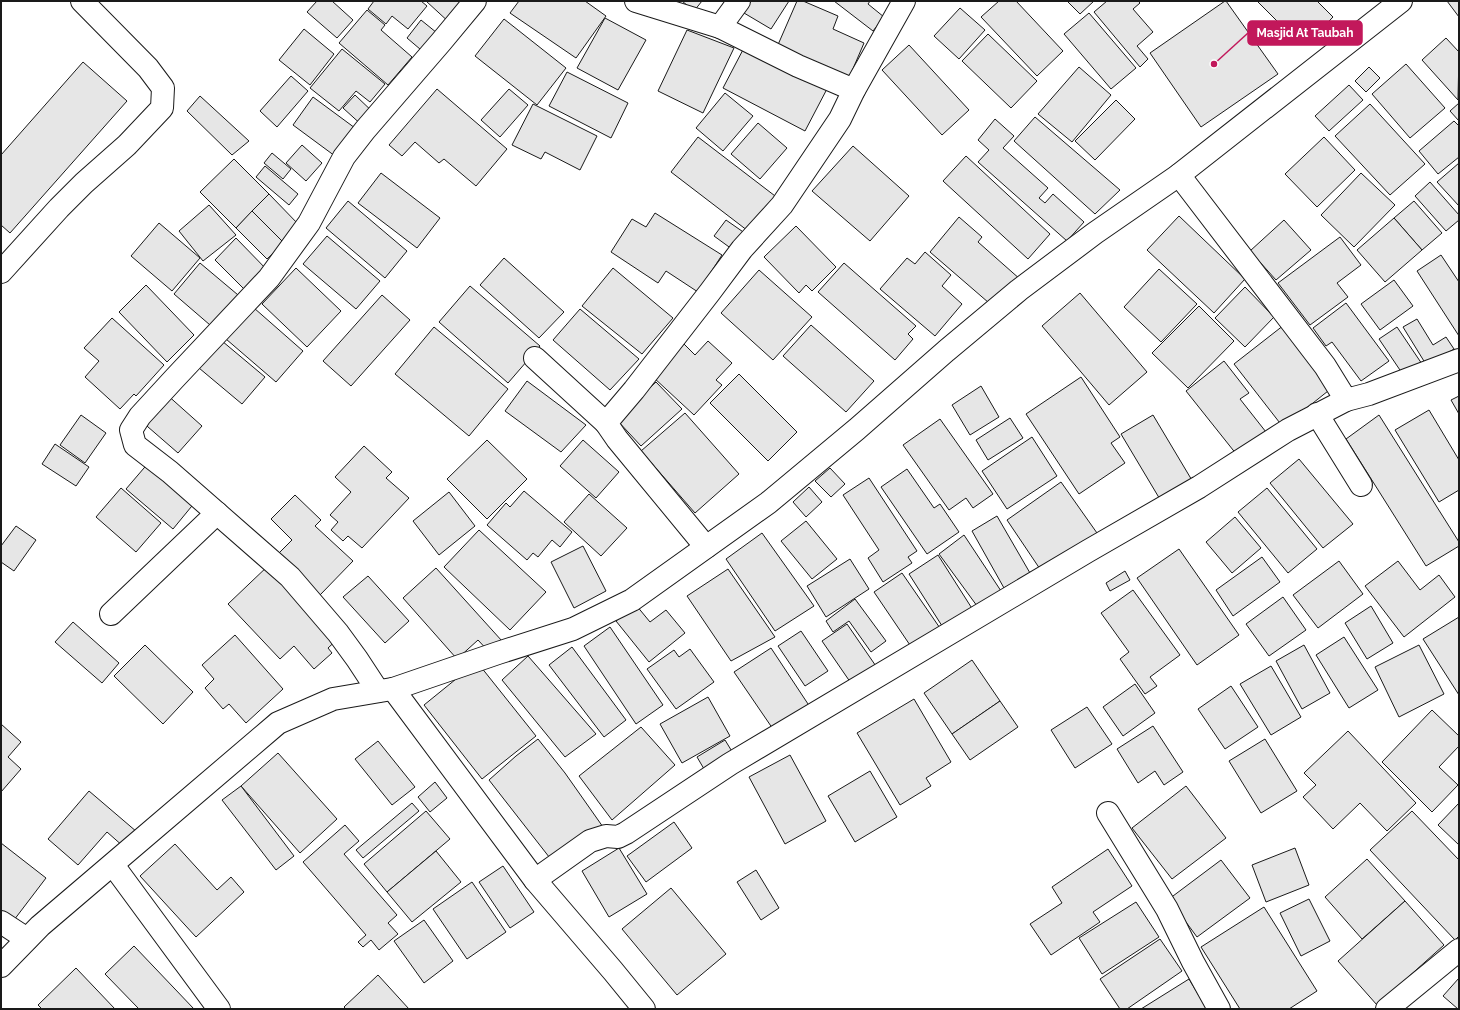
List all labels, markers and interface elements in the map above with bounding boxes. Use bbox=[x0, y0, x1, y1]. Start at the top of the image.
callout: Masjid At Taubah bbox=[1248, 21, 1362, 45]
text: Masjid At Taubah bbox=[1257, 26, 1353, 40]

